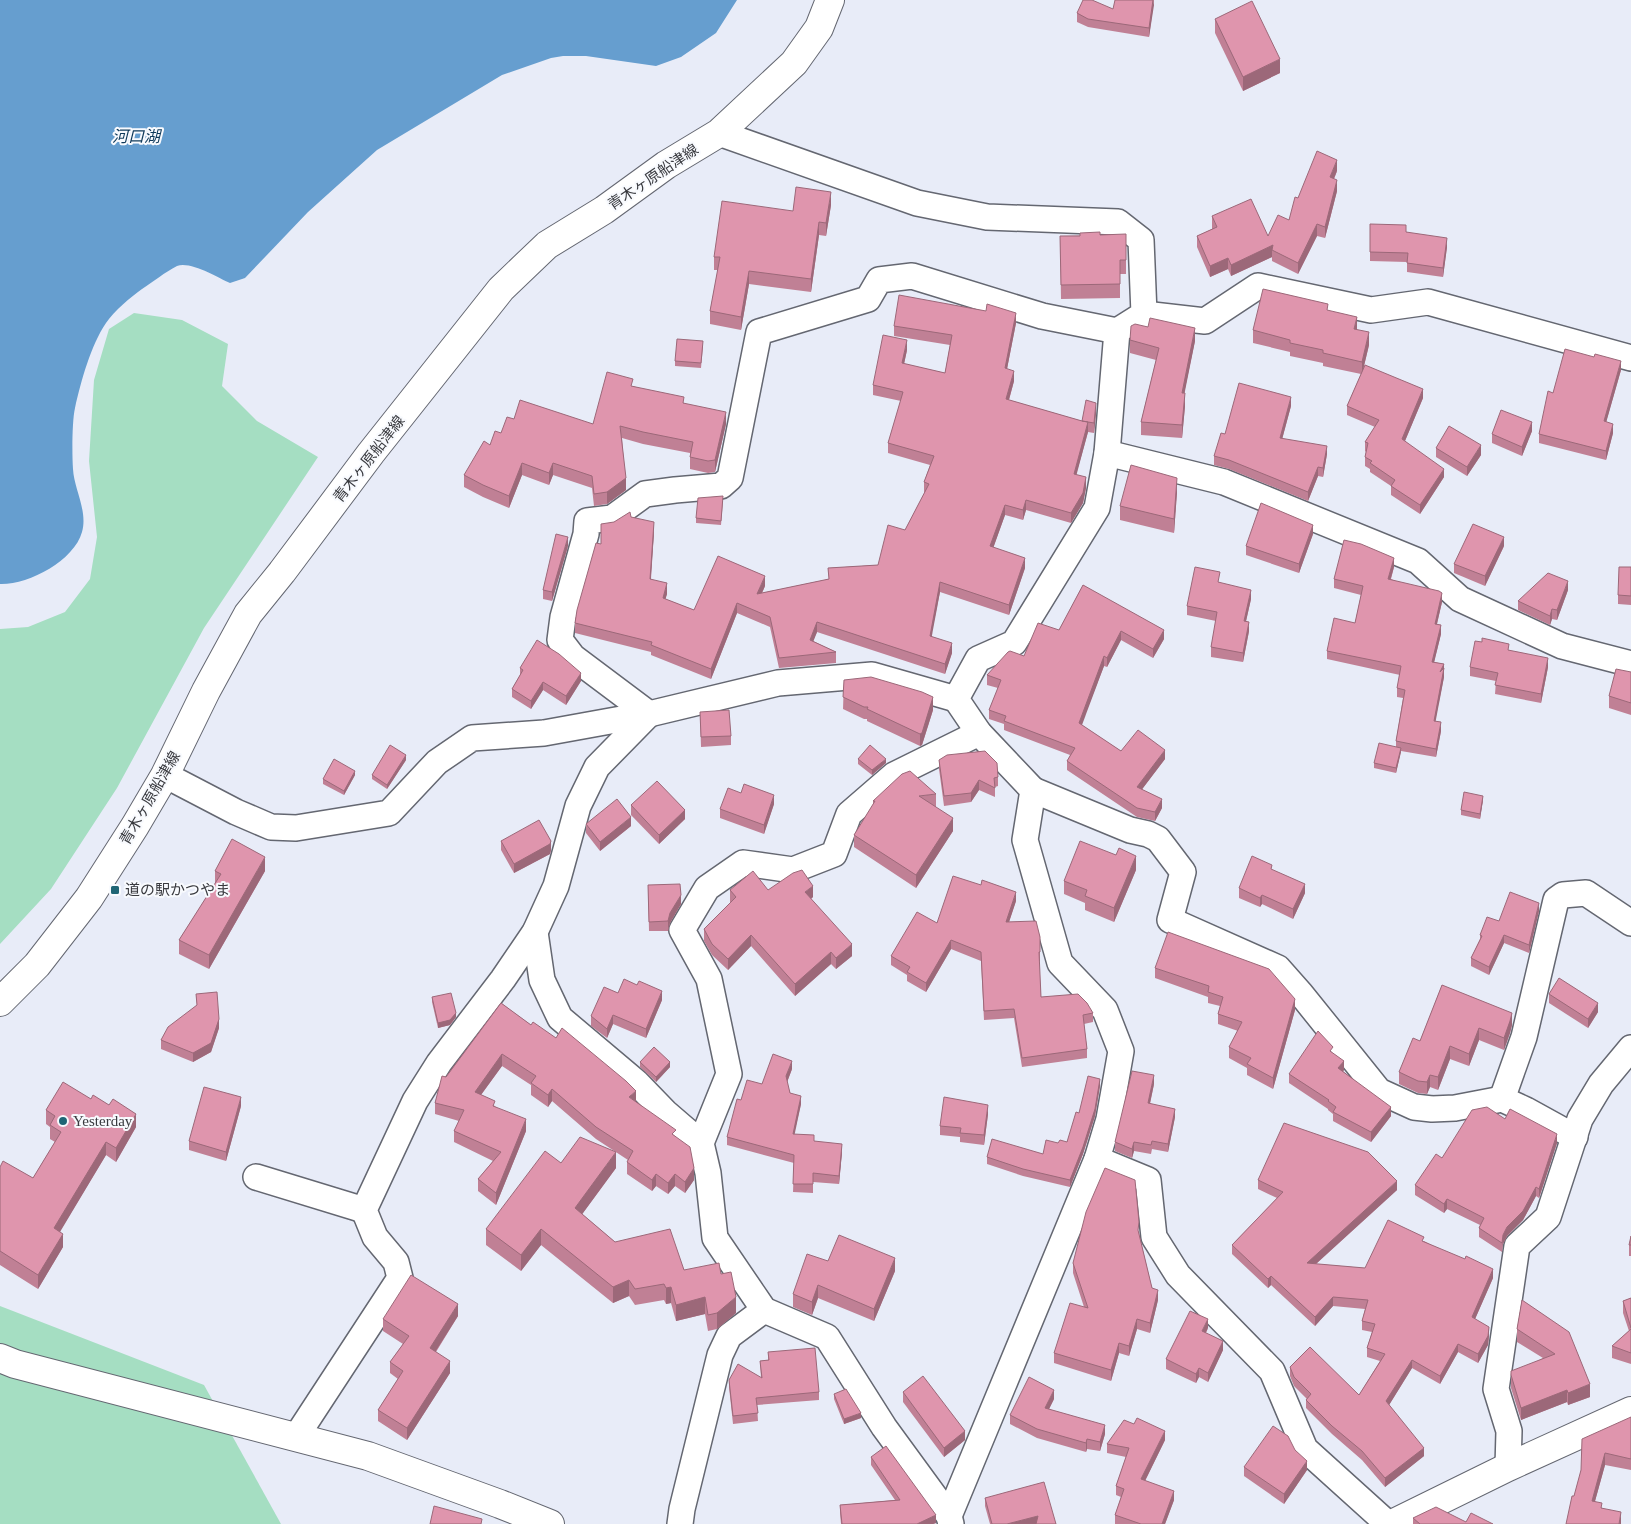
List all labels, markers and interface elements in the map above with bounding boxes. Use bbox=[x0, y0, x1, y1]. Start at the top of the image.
water label: 河口湖 bbox=[112, 128, 163, 145]
street label: 青木ヶ原船津線 bbox=[605, 141, 701, 213]
street label: 青木ヶ原船津線 bbox=[330, 413, 408, 505]
street label: 青木ヶ原船津線 bbox=[117, 749, 183, 847]
place label: 道の駅かつやま bbox=[125, 882, 230, 898]
marker: 道の駅かつやま bbox=[109, 884, 121, 896]
place label: Yesterday bbox=[73, 1113, 133, 1129]
marker: Yesterday bbox=[57, 1115, 69, 1127]

